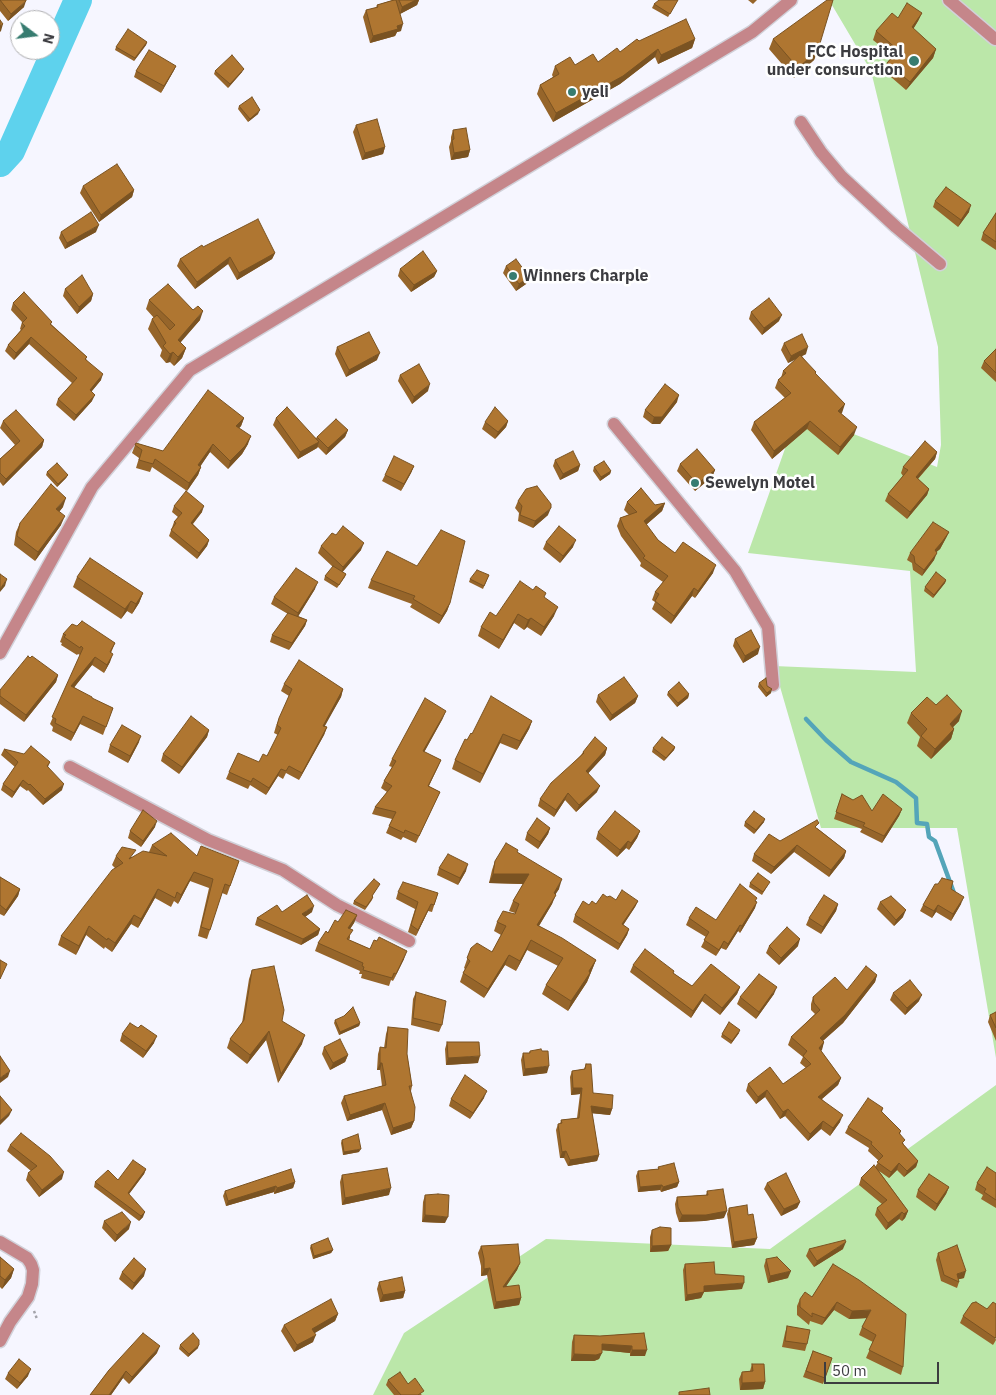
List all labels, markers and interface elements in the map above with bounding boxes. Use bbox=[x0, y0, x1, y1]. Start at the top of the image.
north arrow bbox=[10, 10, 60, 60]
text: N bbox=[39, 31, 59, 46]
place label: FCC Hospital under consurction bbox=[767, 42, 903, 80]
marker: FCC Hospital under consurction bbox=[907, 54, 921, 68]
place label: yeli bbox=[582, 82, 609, 102]
marker: yeli bbox=[566, 86, 578, 98]
place label: Winners Charple bbox=[523, 266, 649, 286]
marker: Winners Charple bbox=[507, 270, 519, 282]
place label: Sewelyn Motel bbox=[705, 473, 815, 493]
marker: Sewelyn Motel bbox=[689, 477, 701, 489]
scale bar bbox=[826, 1352, 941, 1384]
text: 50 m bbox=[832, 1361, 867, 1380]

